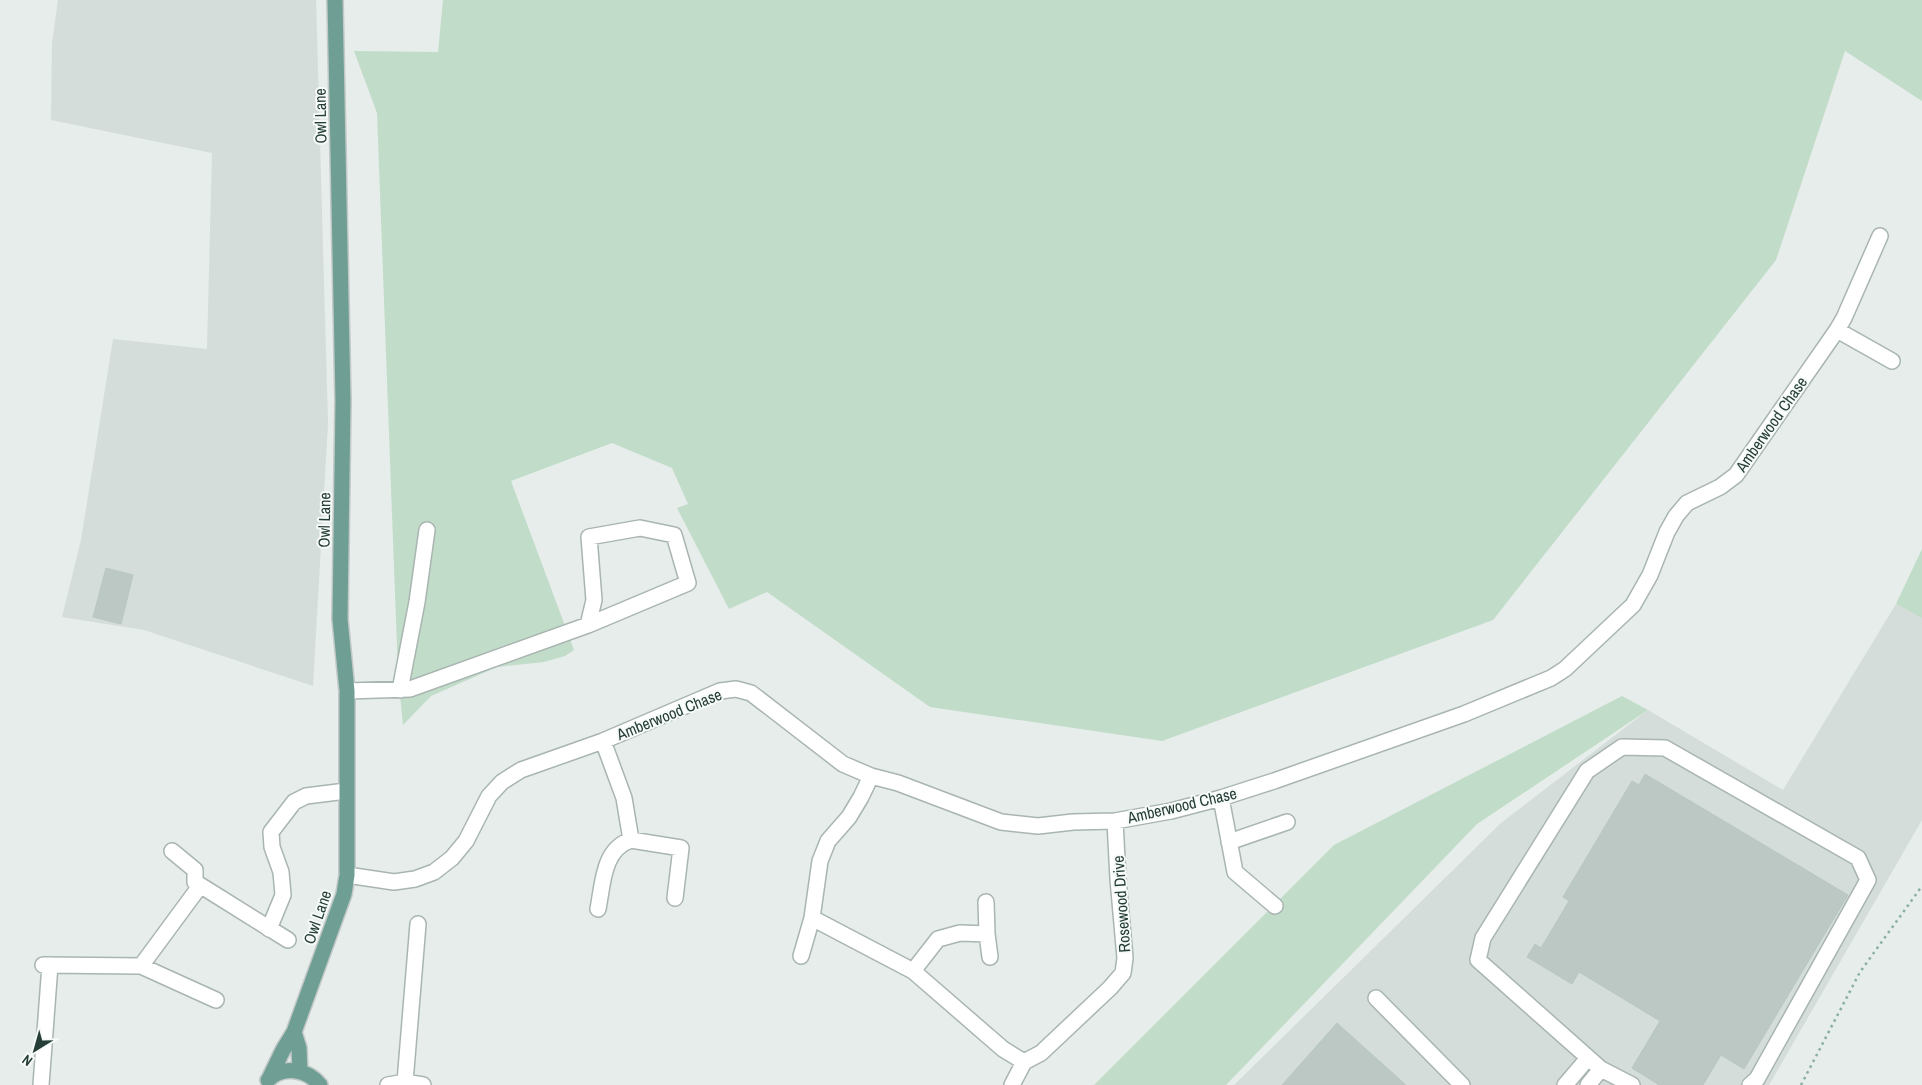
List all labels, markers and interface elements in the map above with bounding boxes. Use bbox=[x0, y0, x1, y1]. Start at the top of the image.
street label: Owl Lane bbox=[309, 88, 331, 144]
street label: Amberwood Chase bbox=[1729, 372, 1812, 477]
street label: Owl Lane bbox=[313, 492, 335, 548]
street label: Amberwood Chase bbox=[612, 683, 725, 745]
street label: Amberwood Chase bbox=[1124, 782, 1239, 828]
street label: Rosewood Drive bbox=[1107, 855, 1135, 953]
street label: Owl Lane bbox=[298, 887, 336, 947]
north arrow bbox=[10, 1025, 60, 1075]
text: N bbox=[18, 1051, 36, 1070]

